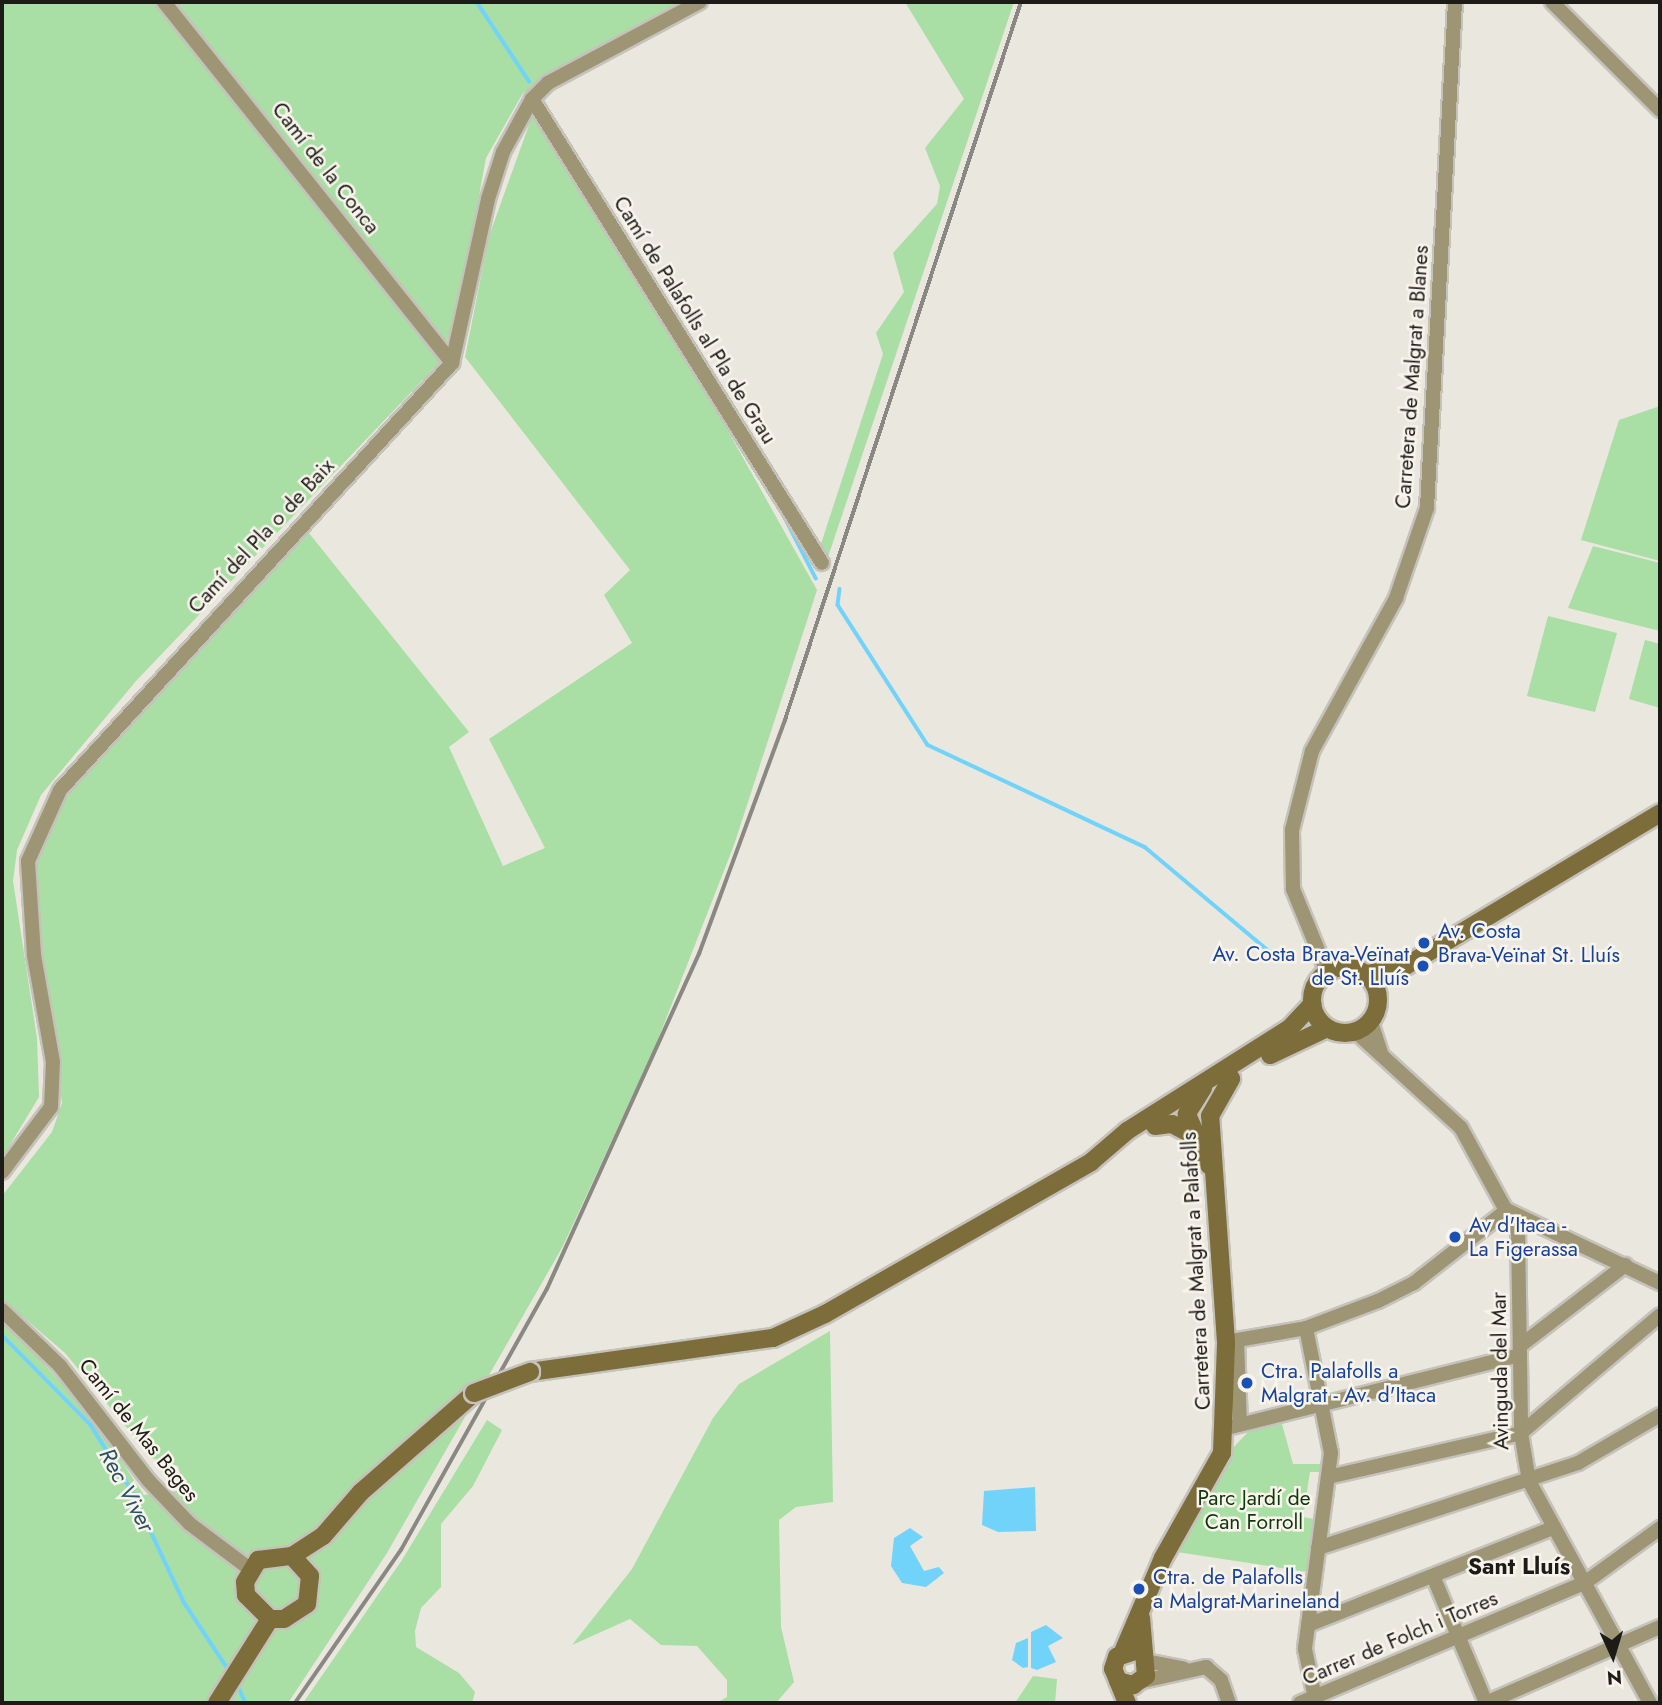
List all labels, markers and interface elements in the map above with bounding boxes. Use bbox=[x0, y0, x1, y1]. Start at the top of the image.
street label: Camí de la Conca bbox=[267, 97, 385, 239]
street label: Camí de Palafolls al Pla de Grau bbox=[608, 192, 782, 448]
street label: Carretera de Malgrat a Blanes bbox=[1390, 245, 1434, 509]
street label: Camí del Pla o de Baix bbox=[183, 453, 339, 619]
place label: Av. Costa Brava-Veïnat St. Lluís bbox=[1438, 918, 1620, 968]
marker: Av. Costa Brava-Veïnat St. Lluís bbox=[1416, 935, 1432, 951]
place label: Av. Costa Brava-Veïnat de St. Lluís bbox=[1213, 941, 1409, 991]
marker: Av. Costa Brava-Veïnat de St. Lluís bbox=[1415, 958, 1431, 974]
street label: Carretera de Malgrat a Palafolls bbox=[1176, 1131, 1216, 1411]
place label: Av d'Itaca - La Figerassa bbox=[1469, 1212, 1578, 1262]
marker: Av d'Itaca - La Figerassa bbox=[1447, 1229, 1463, 1245]
street label: Avinguda del Mar bbox=[1486, 1292, 1514, 1450]
street label: Camí de Mas Bages bbox=[74, 1353, 204, 1507]
place label: Ctra. Palafolls a Malgrat - Av. d'Itaca bbox=[1261, 1358, 1436, 1408]
marker: Ctra. Palafolls a Malgrat - Av. d'Itaca bbox=[1239, 1375, 1255, 1391]
water label: Rec Viver bbox=[94, 1443, 160, 1537]
park label: Parc Jardí de Can Forroll bbox=[1197, 1485, 1311, 1535]
district label: Sant Lluís bbox=[1468, 1552, 1570, 1580]
place label: Ctra. de Palafolls a Malgrat-Marineland bbox=[1153, 1564, 1340, 1614]
marker: Ctra. de Palafolls a Malgrat-Marineland bbox=[1131, 1581, 1147, 1597]
street label: Carrer de Folch i Torres bbox=[1299, 1585, 1501, 1691]
north arrow bbox=[1578, 1621, 1648, 1691]
text: N bbox=[1606, 1663, 1623, 1691]

